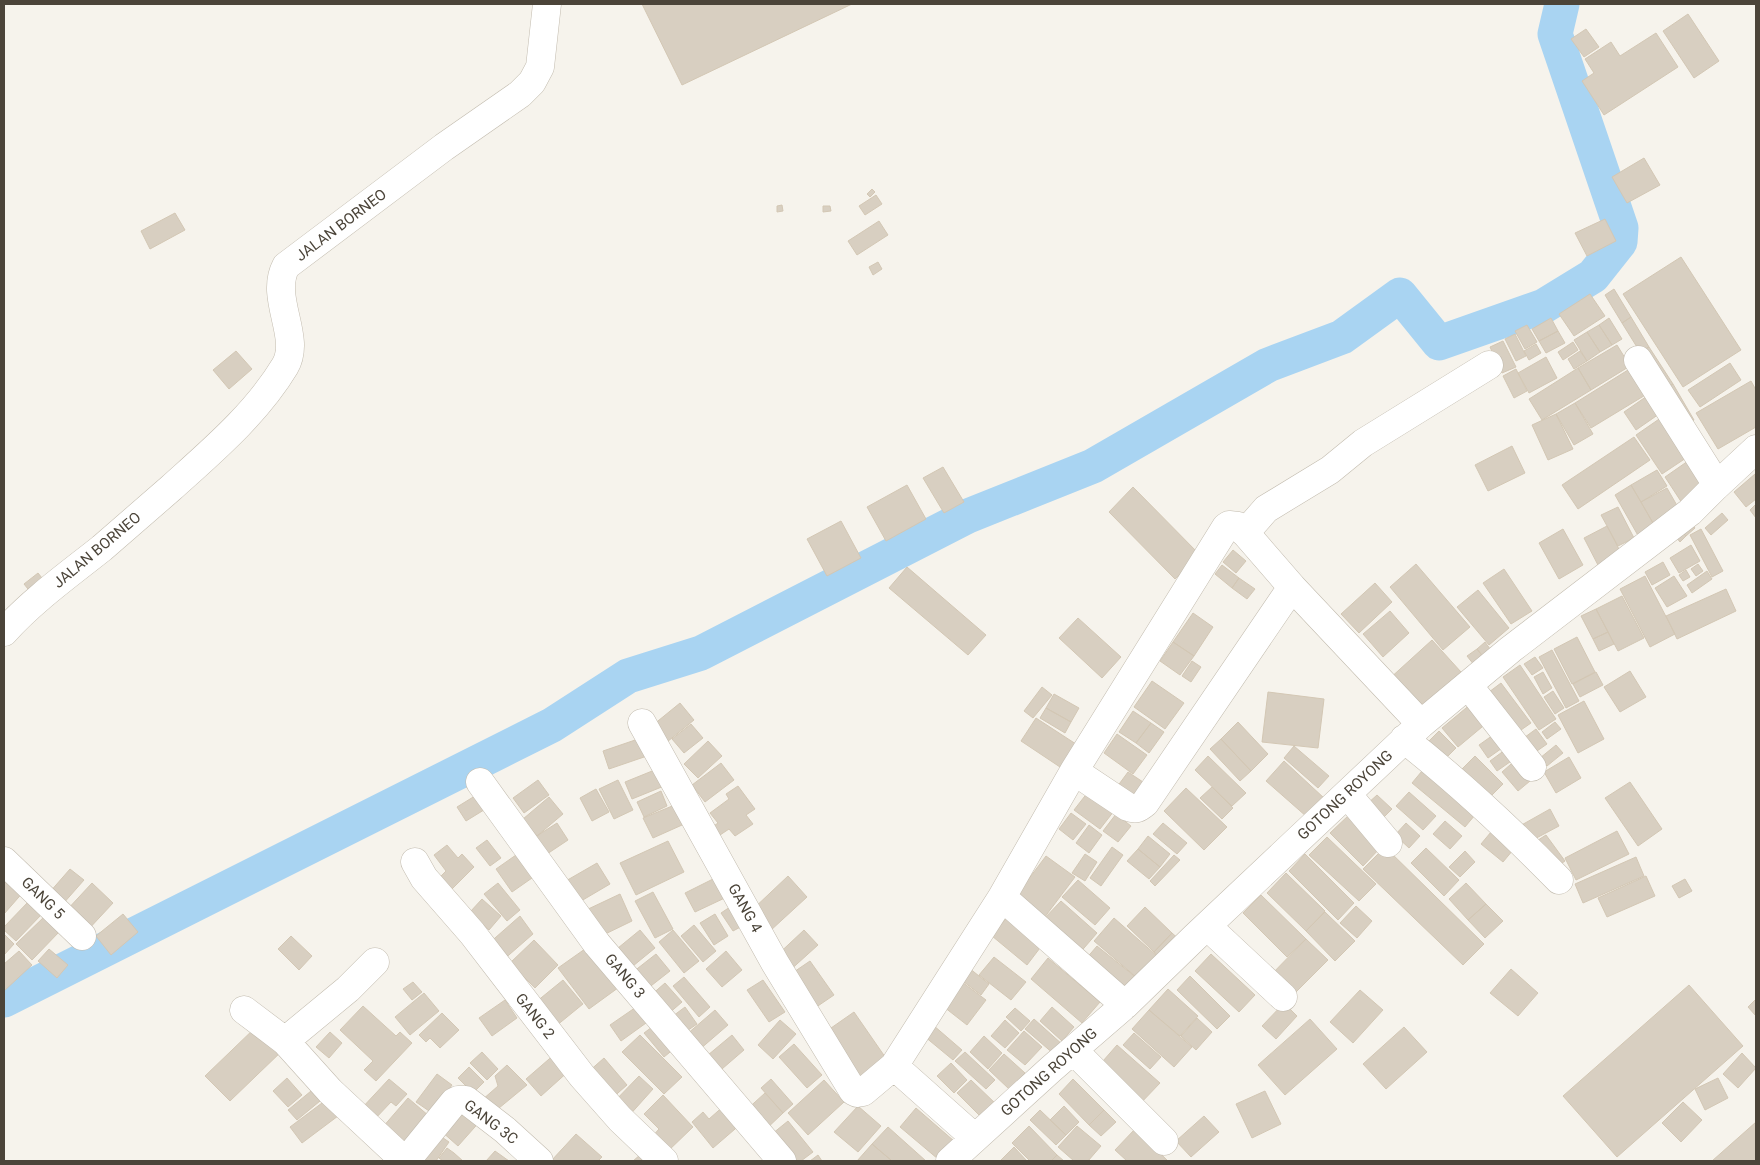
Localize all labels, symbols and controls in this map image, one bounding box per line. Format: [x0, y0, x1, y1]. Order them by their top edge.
street label: JALAN BORNEO [292, 185, 390, 265]
street label: JALAN BORNEO [50, 508, 144, 592]
street label: GOTONG ROYONG [1294, 746, 1396, 844]
street label: GANG 5 [18, 873, 68, 923]
street label: GANG 4 [724, 880, 766, 936]
street label: GANG 3 [601, 950, 649, 1002]
street label: GANG 2 [512, 990, 558, 1042]
street label: GOTONG ROYONG [997, 1024, 1101, 1120]
street label: GANG 3C [460, 1096, 522, 1148]

